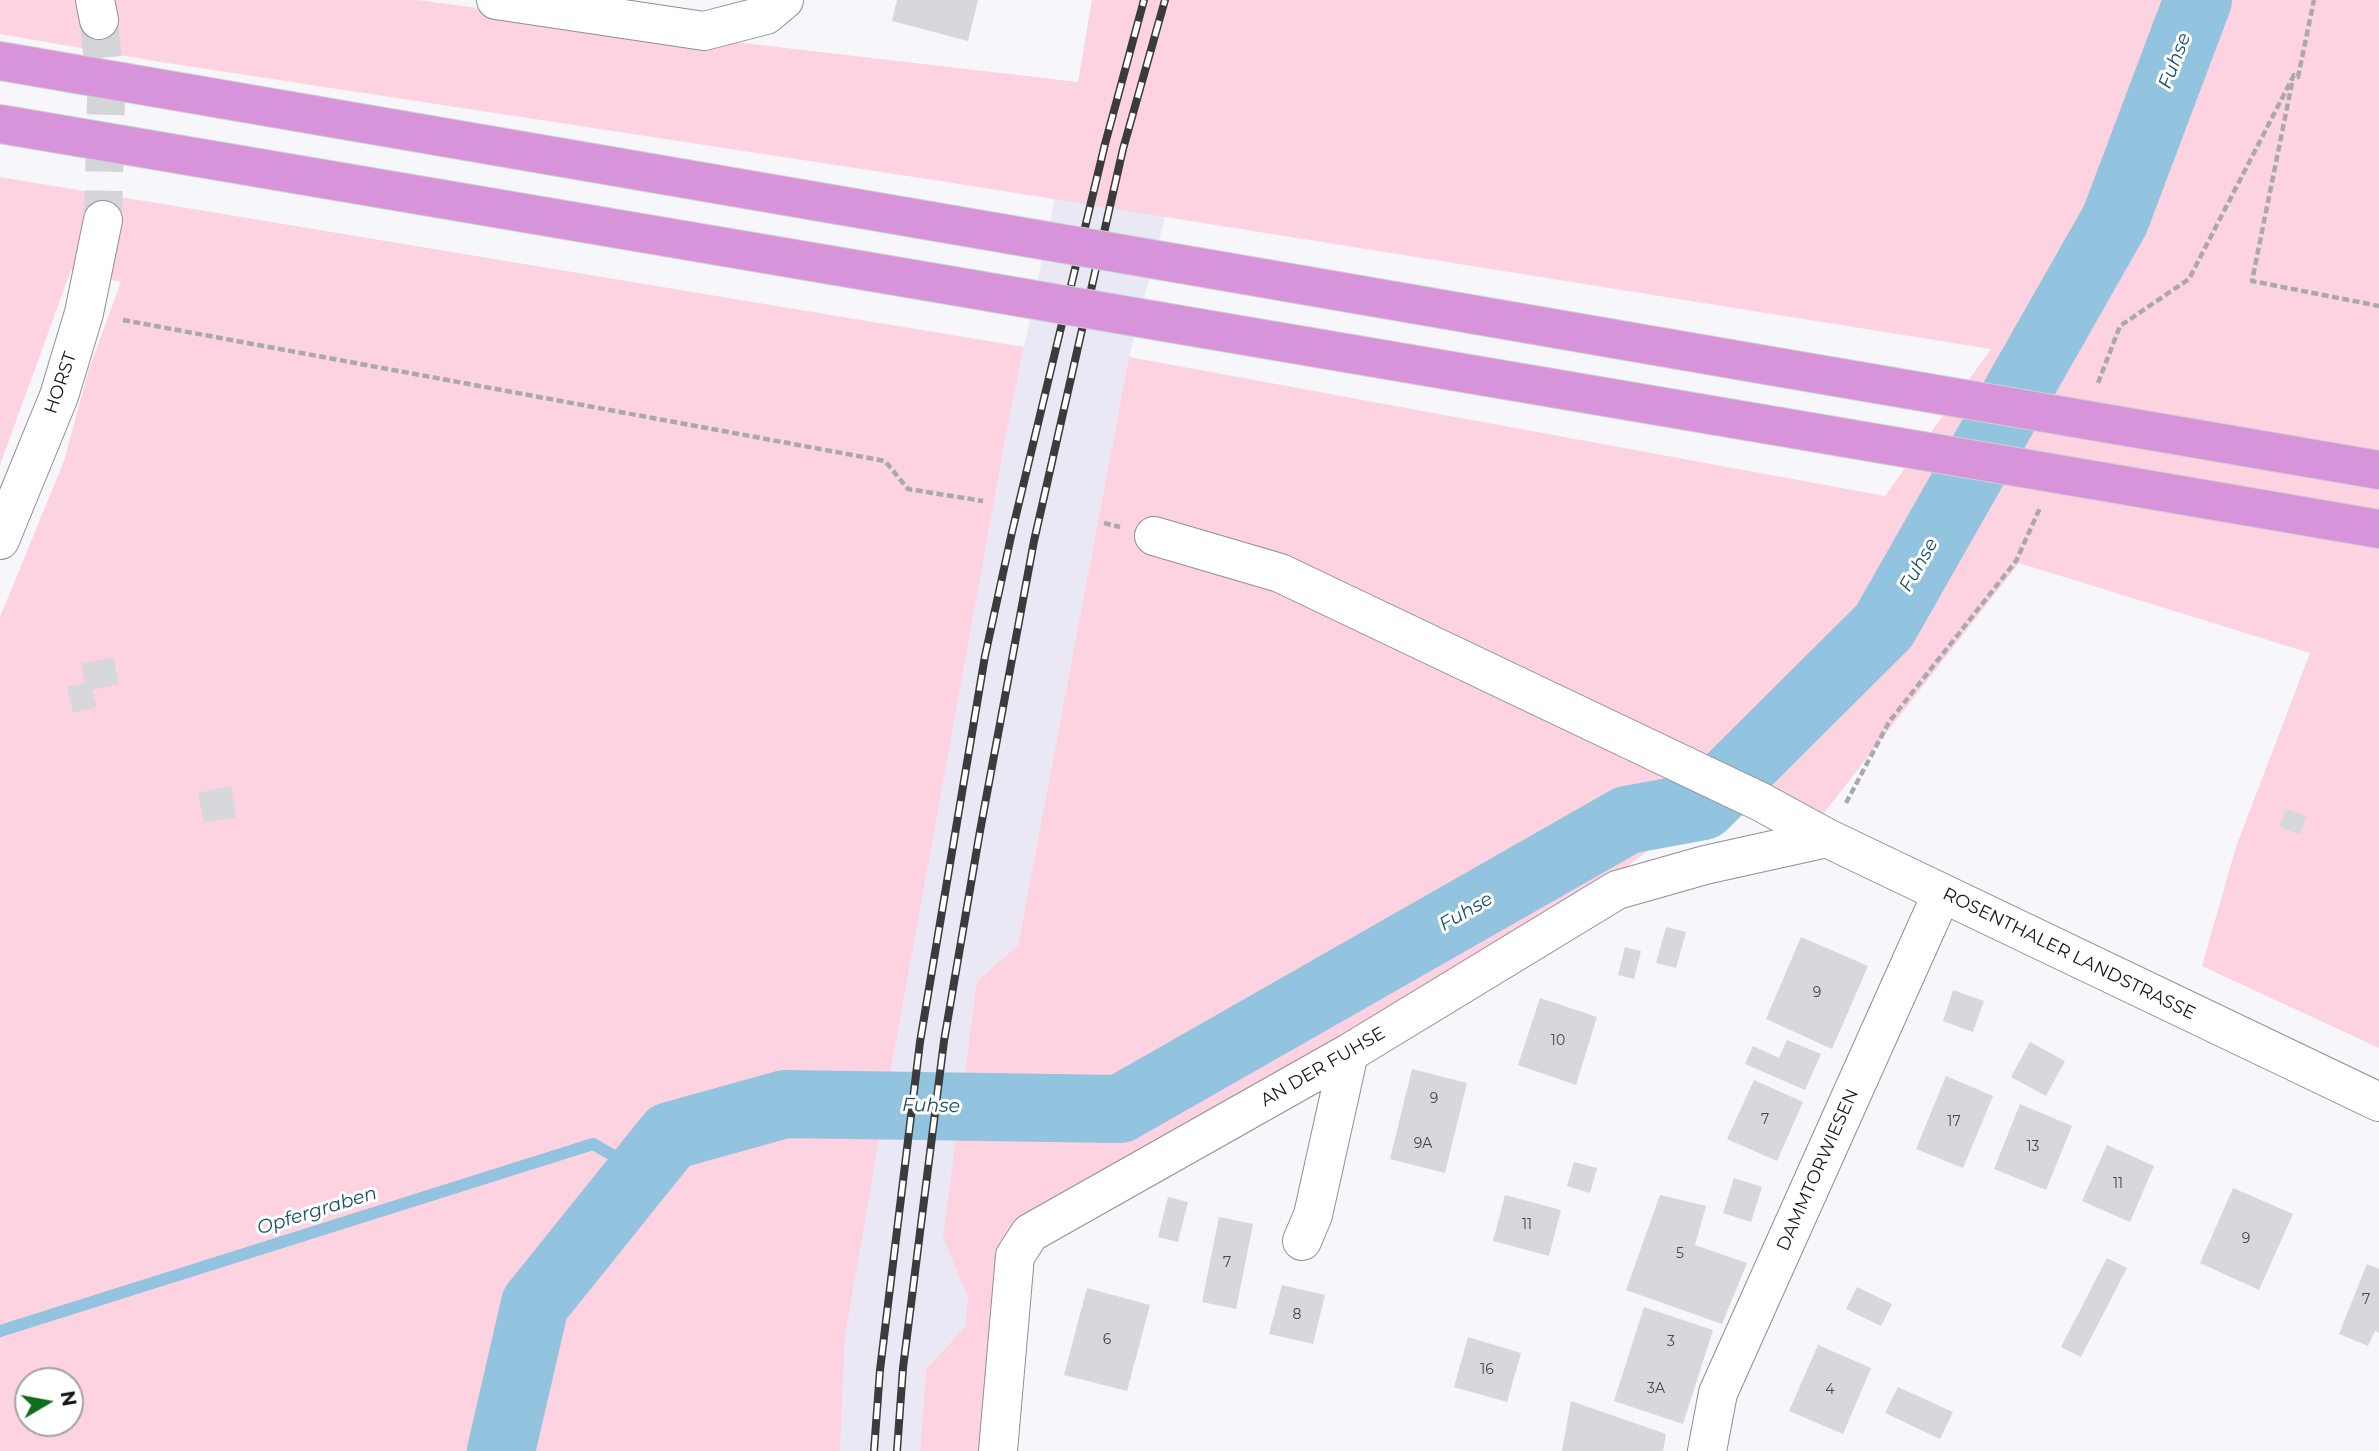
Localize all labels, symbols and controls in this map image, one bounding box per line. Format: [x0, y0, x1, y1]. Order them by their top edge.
water label: Fuhse [2154, 30, 2196, 92]
street label: HORST [40, 349, 82, 417]
water label: Fuhse [1895, 534, 1943, 596]
street label: ROSENTHALER LANDSTRASSE [1939, 883, 2199, 1025]
water label: Fuhse [1435, 888, 1497, 936]
house number: 9 [1813, 985, 1821, 1001]
street label: AN DER FUHSE [1257, 1023, 1389, 1111]
house number: 10 [1551, 1033, 1565, 1049]
street label: DAMMTORWIESEN [1773, 1086, 1863, 1254]
house number: 9 [1430, 1091, 1438, 1107]
water label: Fuhse [902, 1094, 960, 1118]
house number: 7 [1761, 1112, 1769, 1128]
house number: 17 [1947, 1114, 1961, 1130]
house number: 9A [1414, 1136, 1432, 1152]
house number: 13 [2027, 1139, 2039, 1155]
house number: 11 [2113, 1176, 2123, 1192]
water label: Opfergraben [254, 1182, 380, 1240]
house number: 11 [1522, 1217, 1532, 1233]
house number: 9 [2242, 1231, 2250, 1247]
house number: 5 [1676, 1246, 1684, 1262]
house number: 7 [1223, 1255, 1231, 1271]
house number: 7 [2362, 1292, 2370, 1308]
house number: 8 [1293, 1307, 1301, 1323]
house number: 6 [1103, 1332, 1111, 1348]
house number: 3 [1667, 1334, 1675, 1350]
house number: 16 [1480, 1362, 1494, 1378]
north arrow [14, 1367, 84, 1437]
house number: 3A [1647, 1381, 1665, 1397]
house number: 4 [1825, 1382, 1835, 1398]
text: N [56, 1389, 81, 1408]

